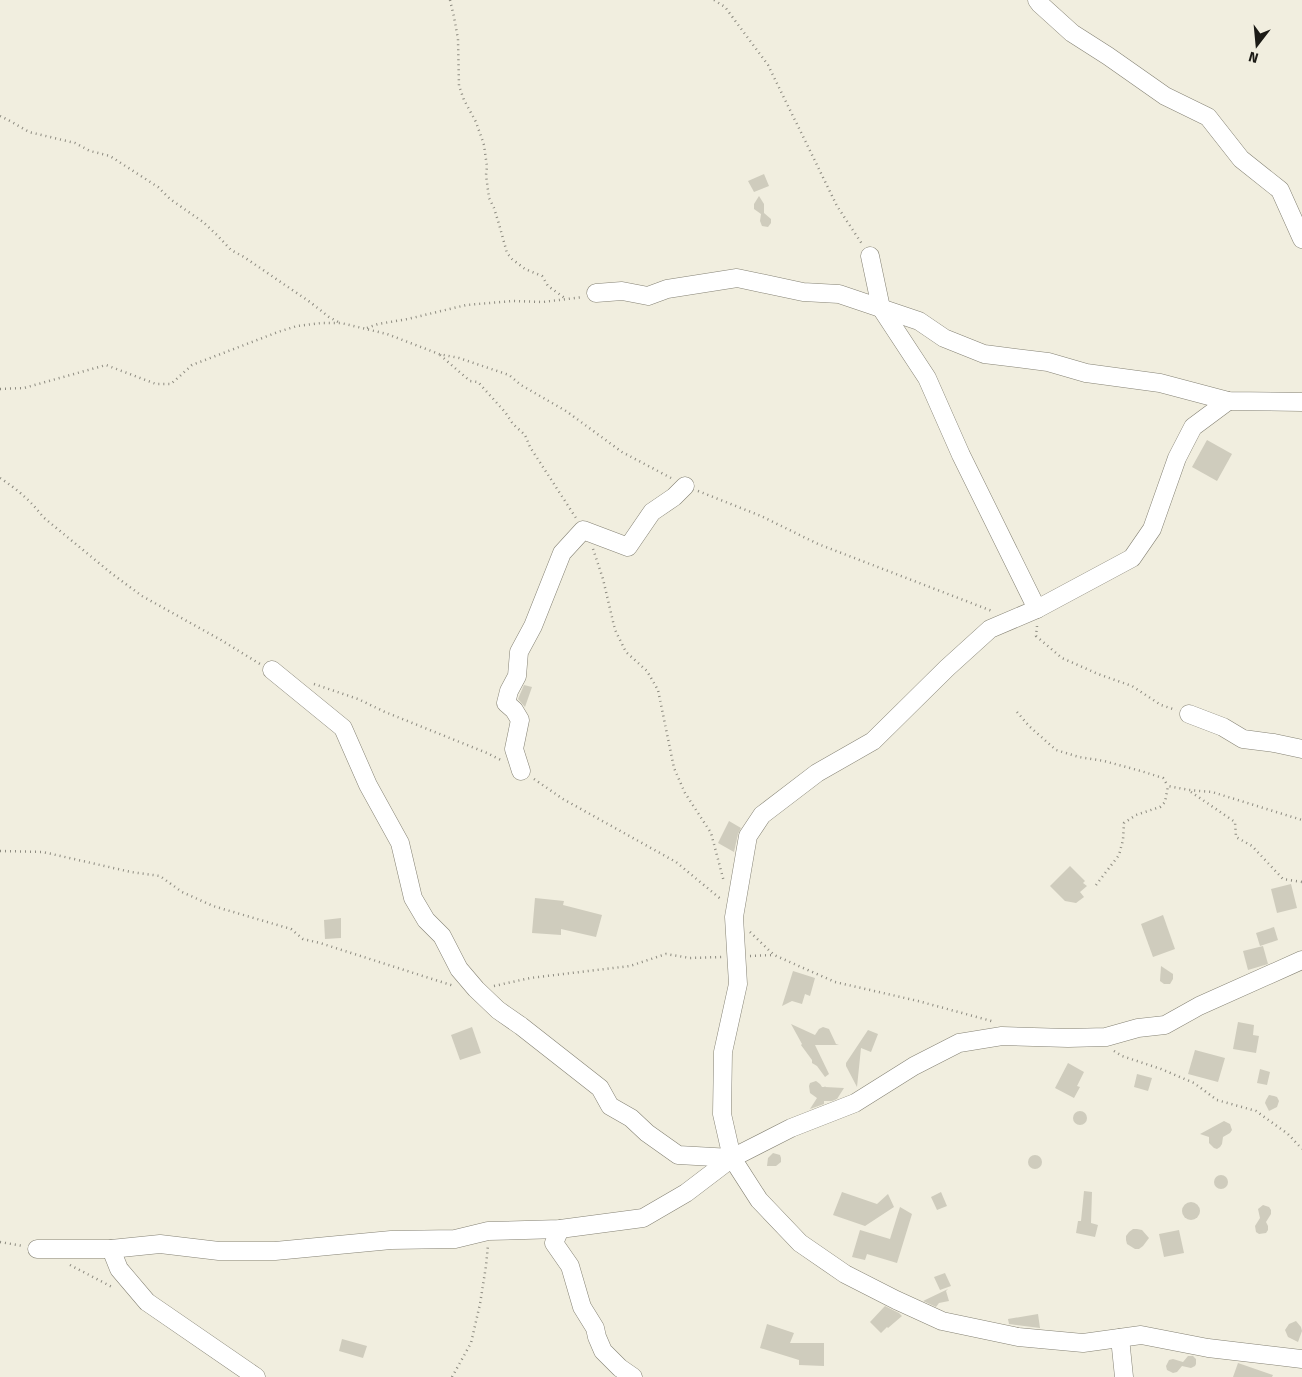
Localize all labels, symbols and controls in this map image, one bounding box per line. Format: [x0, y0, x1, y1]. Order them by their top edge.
north arrow [1232, 20, 1282, 70]
text: N [1247, 48, 1260, 66]

